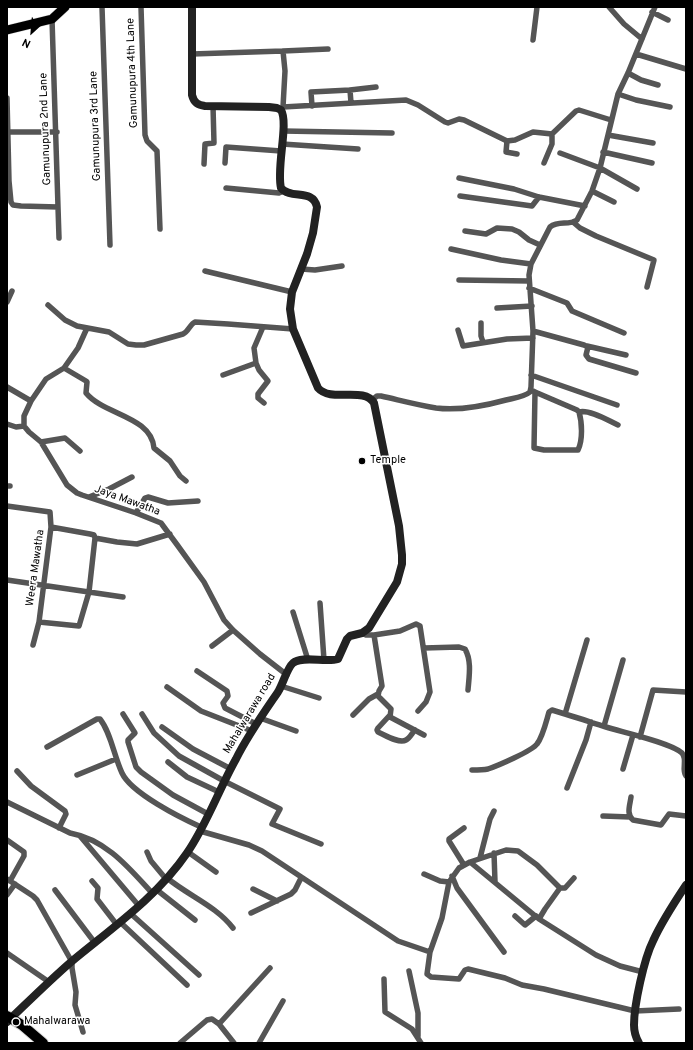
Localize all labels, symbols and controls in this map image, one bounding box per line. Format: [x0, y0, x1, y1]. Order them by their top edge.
north arrow [12, 12, 52, 52]
street label: Gamunupura 4th Lane [124, 18, 142, 128]
text: N [20, 35, 33, 51]
street label: Gamunupura 3rd Lane [87, 71, 105, 181]
street label: Gamunupura 2nd Lane [37, 72, 55, 186]
place label: Temple [370, 454, 406, 468]
marker: Temple [357, 456, 367, 466]
street label: Jaya Mawatha [92, 483, 162, 519]
street label: Weera Mawatha [24, 529, 48, 607]
street label: Mahalwarawa road [221, 672, 279, 756]
place label: Mahalwarawa [24, 1015, 90, 1029]
marker: Mahalwarawa [11, 1017, 21, 1027]

